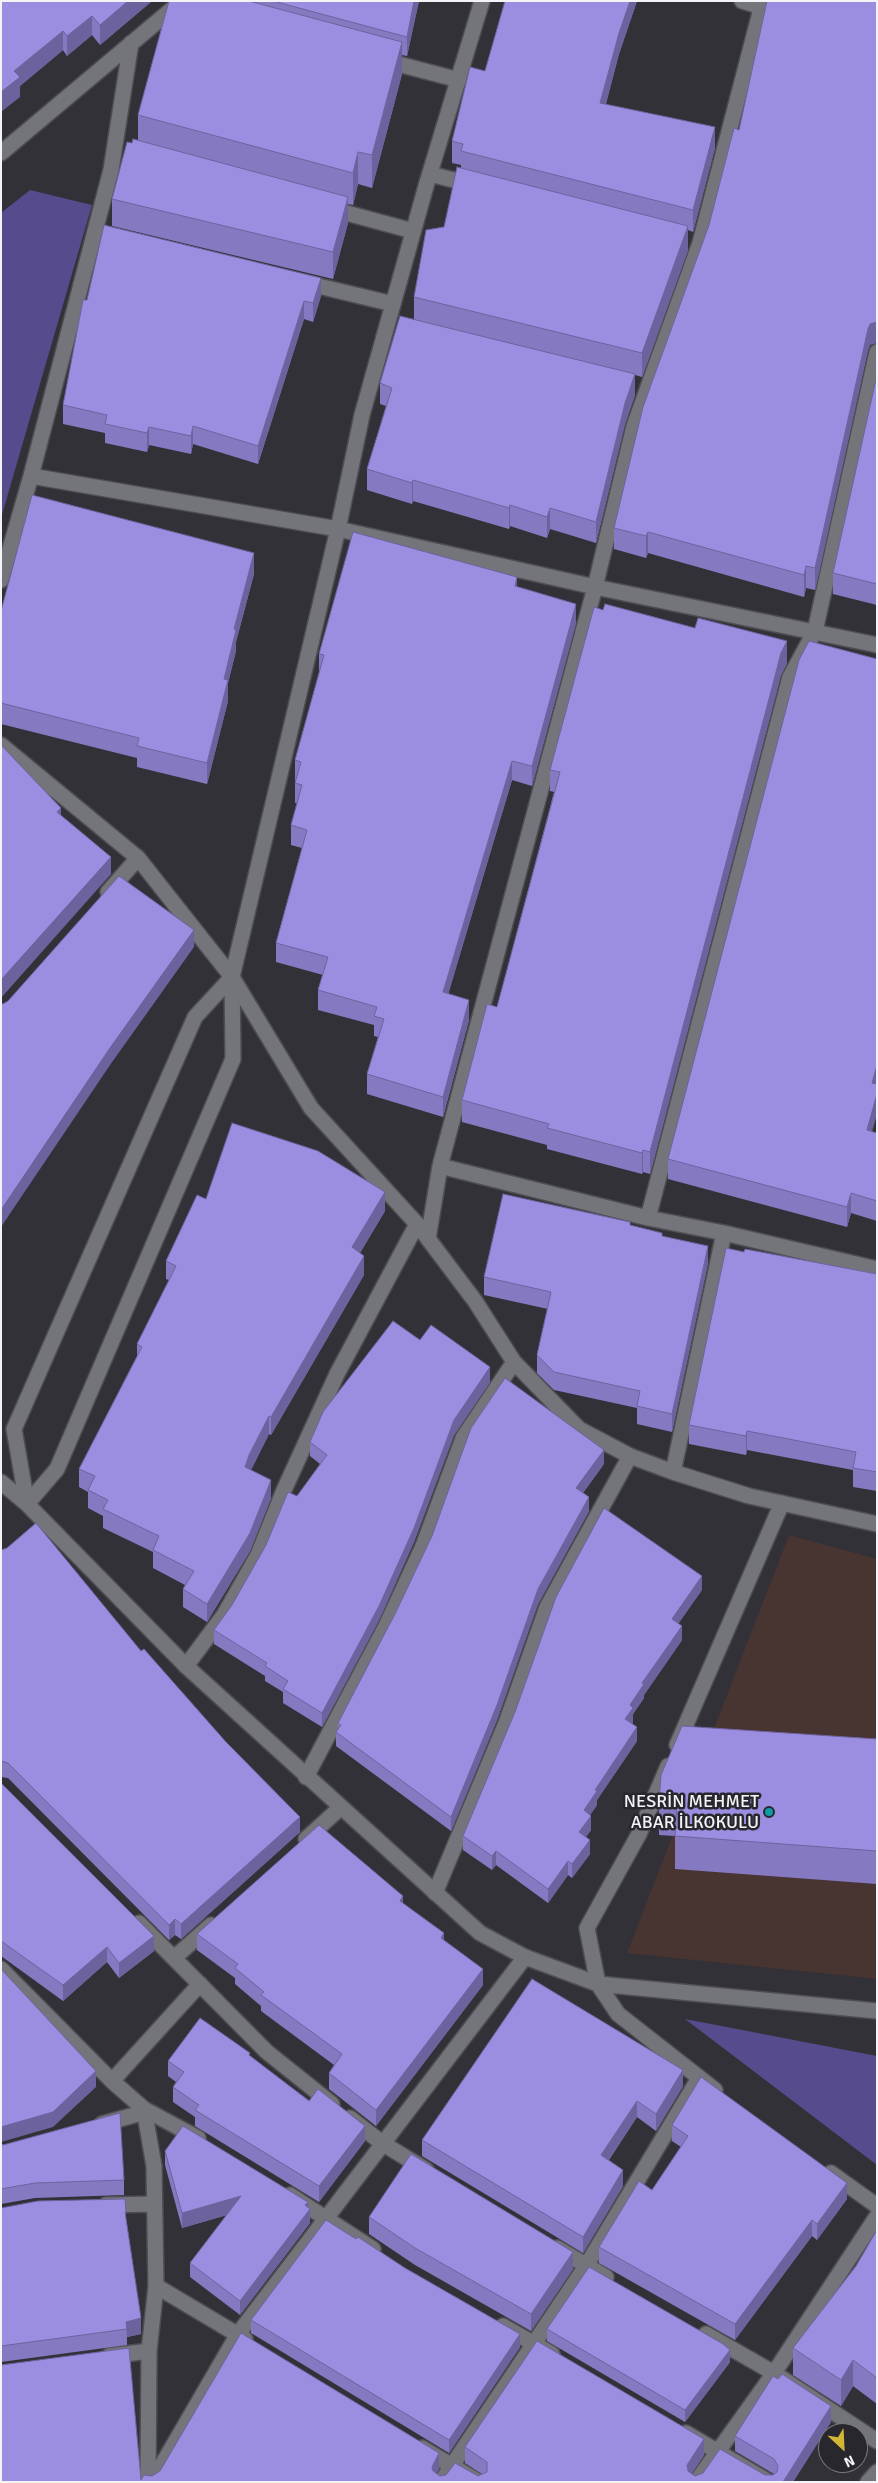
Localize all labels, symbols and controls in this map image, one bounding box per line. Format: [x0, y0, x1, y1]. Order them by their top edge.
place label: NESRİN MEHMET ABAR İLKOKULU [624, 1791, 759, 1834]
marker: NESRİN MEHMET ABAR İLKOKULU [763, 1806, 775, 1818]
north arrow [818, 2423, 868, 2473]
text: N [841, 2451, 857, 2471]

